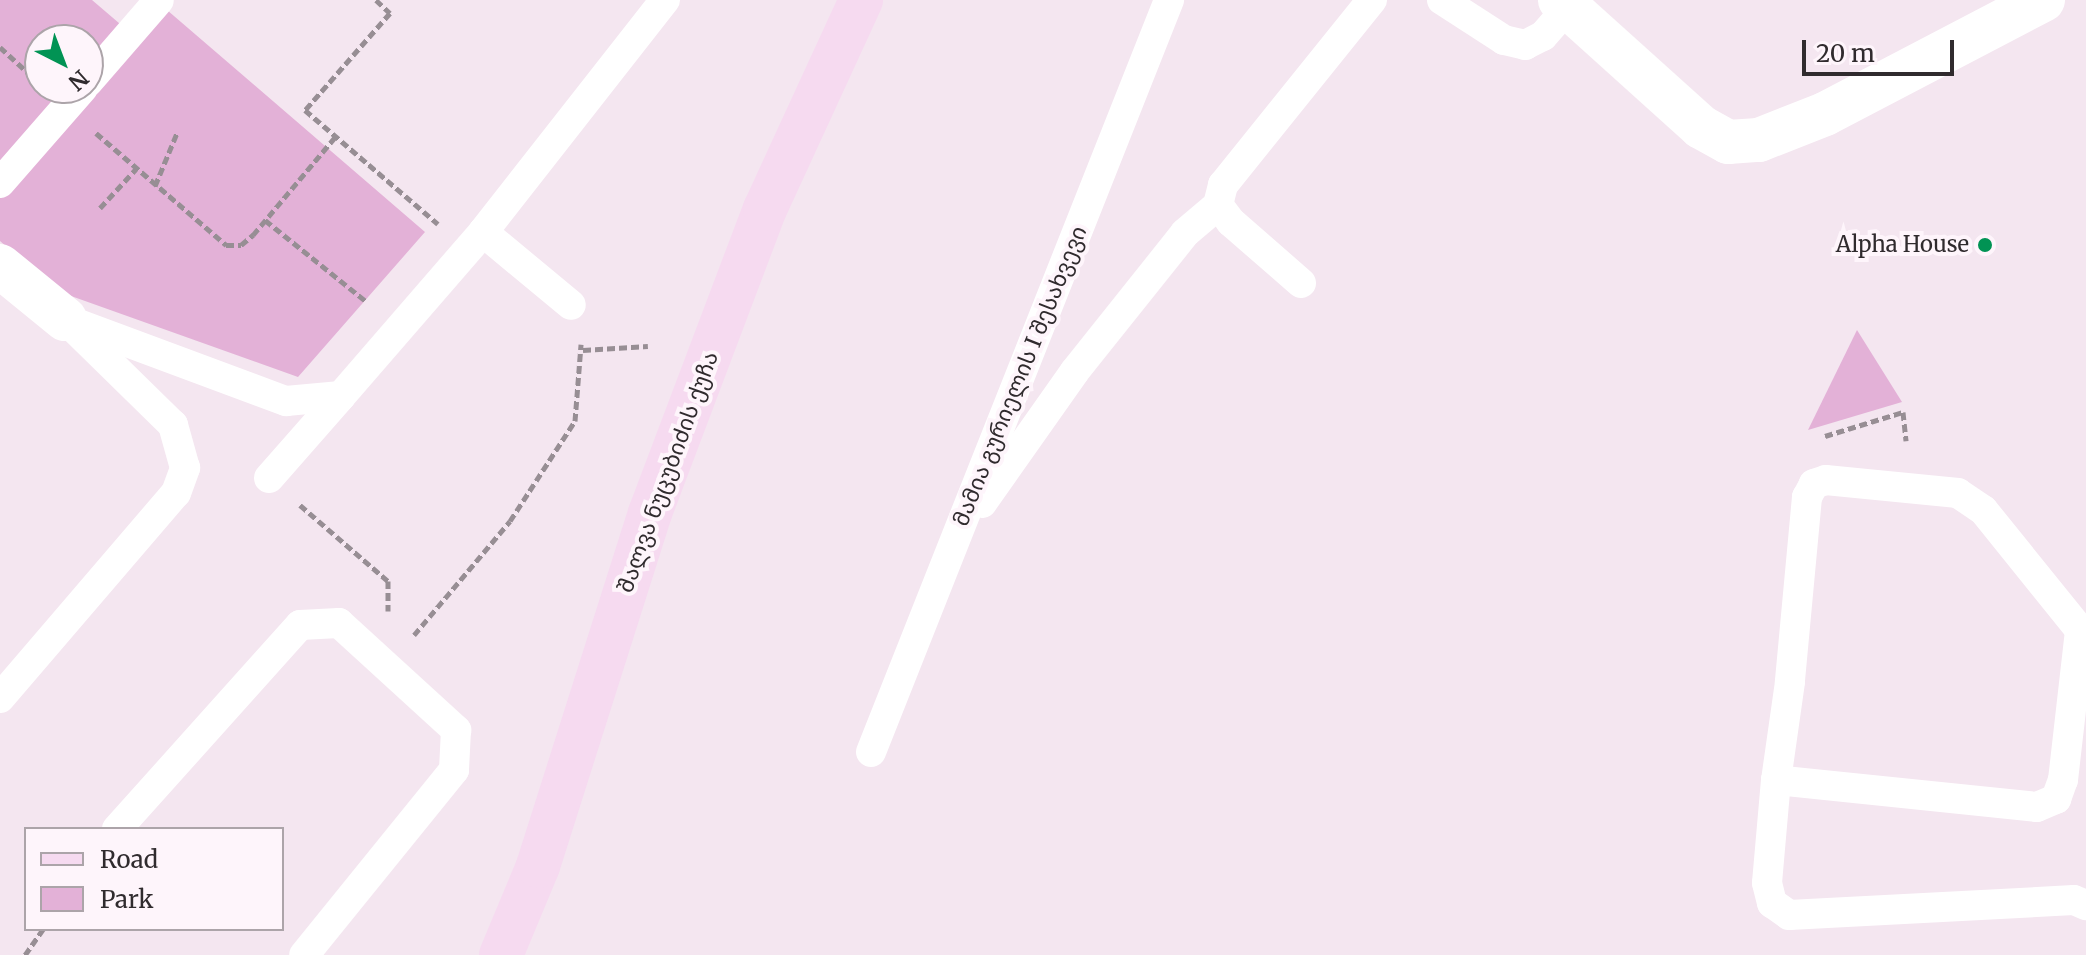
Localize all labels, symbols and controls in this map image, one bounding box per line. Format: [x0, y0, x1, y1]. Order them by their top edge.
north arrow [24, 24, 104, 104]
scale bar [1806, 24, 1958, 74]
text: 20 m [1816, 38, 1875, 69]
text: N [63, 64, 95, 97]
street label: მამია გურიელის I შესახვევი [948, 222, 1092, 530]
place label: Alpha House [1836, 232, 1969, 258]
marker: Alpha House [1976, 236, 1994, 254]
street label: შალვა ნუცუბიძის ქუჩა [612, 348, 724, 596]
legend [24, 827, 284, 931]
text: Road [100, 844, 158, 875]
text: Park [100, 884, 153, 915]

